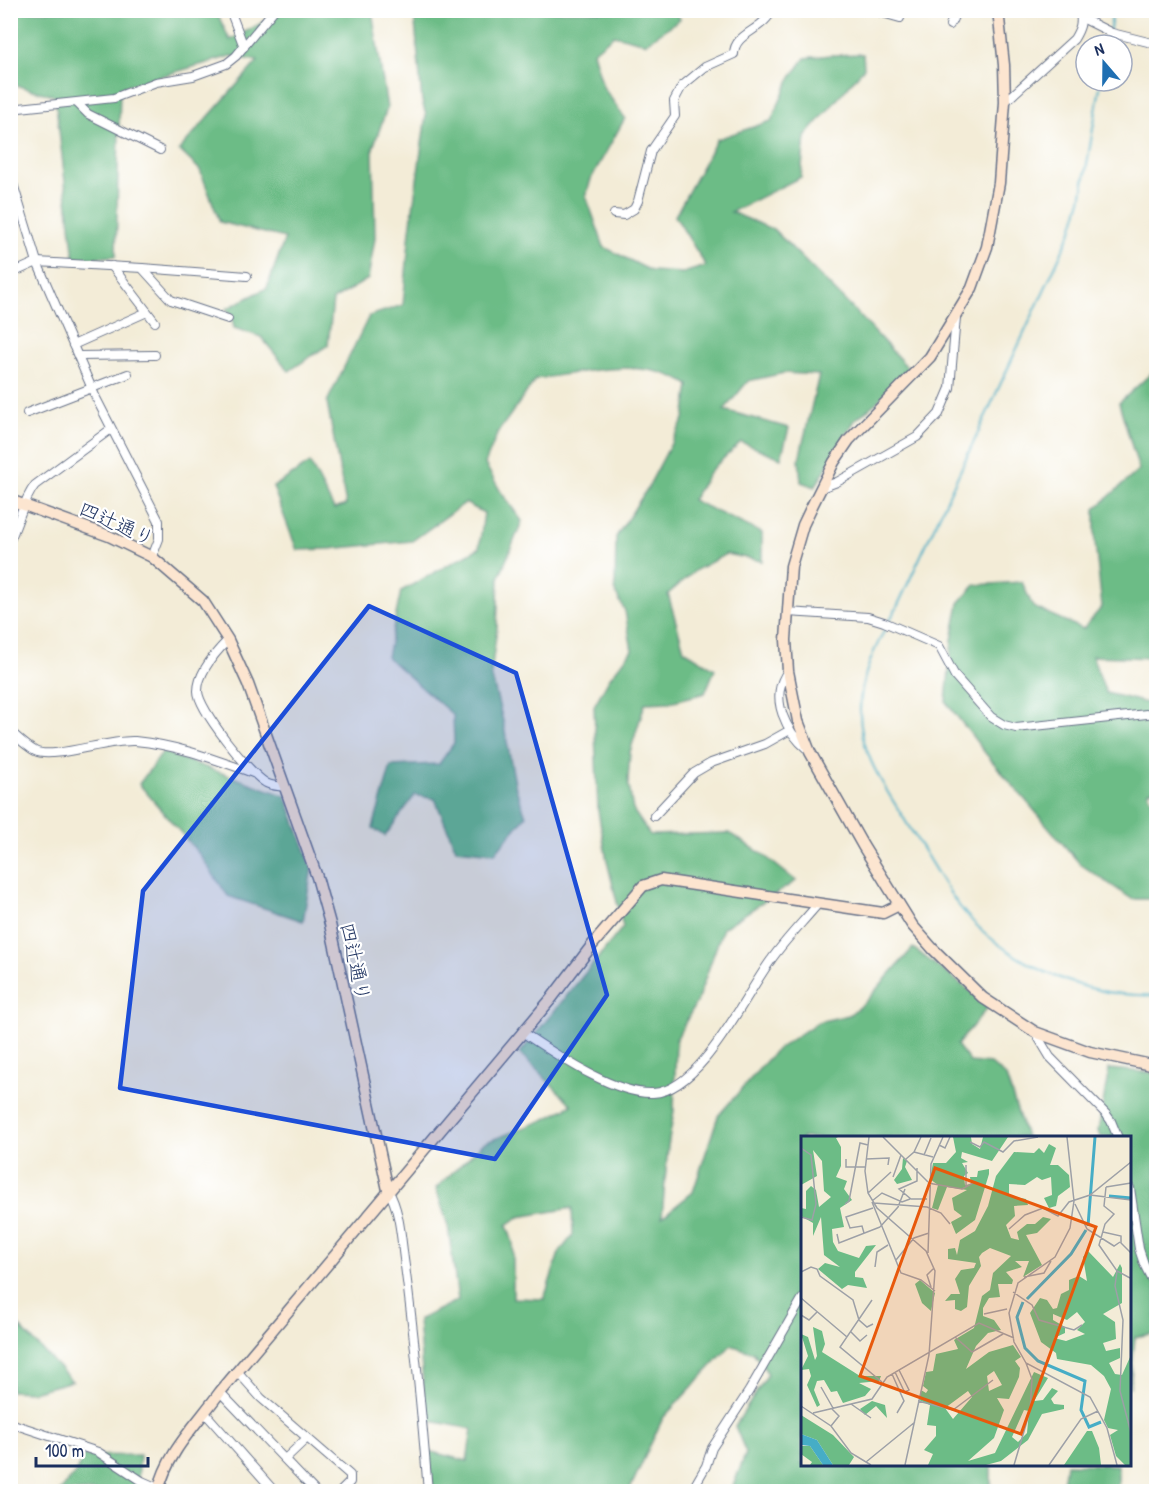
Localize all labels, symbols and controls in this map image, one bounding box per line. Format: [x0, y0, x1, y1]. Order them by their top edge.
north arrow [1074, 33, 1134, 93]
text: N [1091, 37, 1107, 61]
street label: 四辻通り [75, 494, 159, 552]
street label: 四辻通り [334, 920, 378, 1004]
inset map [801, 1136, 1131, 1466]
scale bar [36, 1430, 148, 1468]
text: 100 m [45, 1438, 84, 1463]

